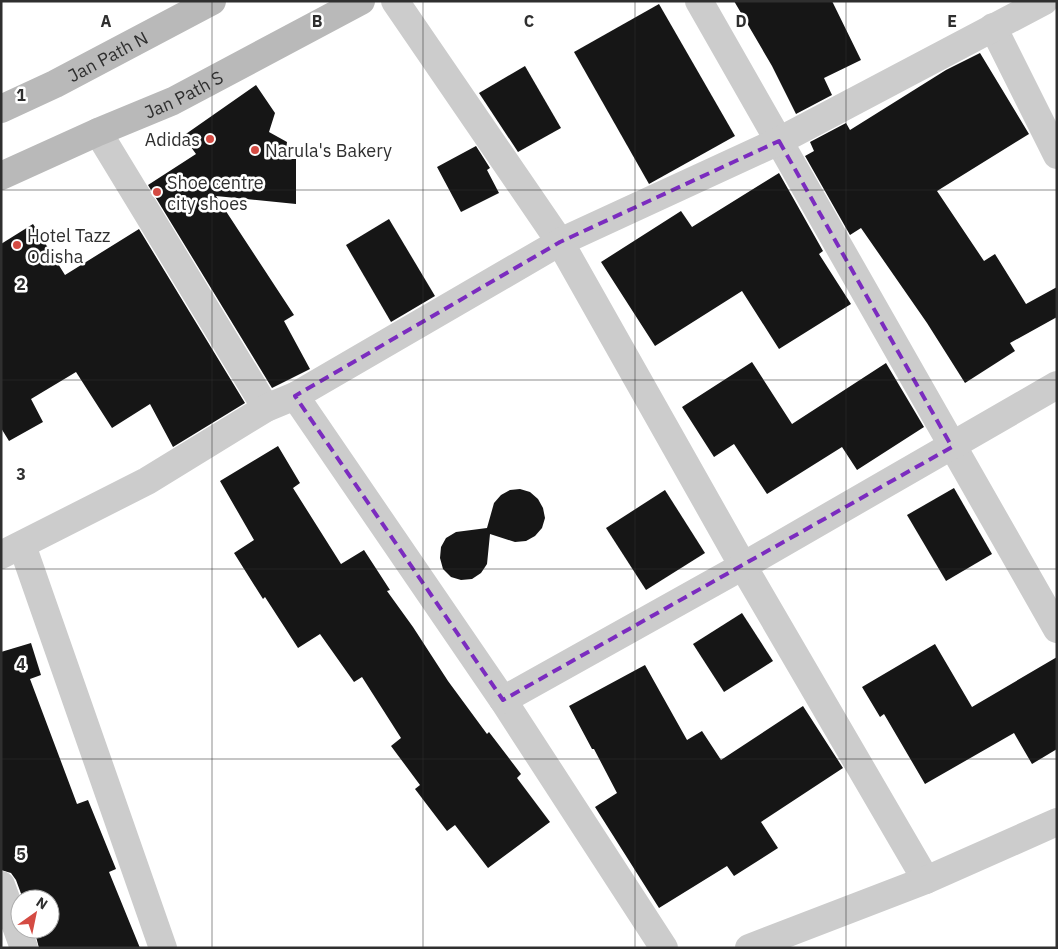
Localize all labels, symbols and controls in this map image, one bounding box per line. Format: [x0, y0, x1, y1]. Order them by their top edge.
text: A [101, 11, 112, 31]
text: B [312, 11, 323, 31]
text: C [524, 11, 534, 31]
text: D [735, 11, 747, 31]
text: E [947, 11, 957, 31]
street label: Jan Path N [64, 26, 152, 87]
street label: Jan Path S [141, 65, 227, 123]
text: 1 [16, 85, 26, 105]
place label: Adidas [145, 128, 200, 151]
marker: Adidas [204, 133, 216, 145]
place label: Narula's Bakery [265, 139, 392, 162]
marker: Narula's Bakery [249, 144, 261, 156]
place label: Shoe centre city shoes [167, 171, 264, 215]
marker: Shoe centre city shoes [151, 186, 163, 198]
place label: Hotel Tazz Odisha [27, 224, 110, 268]
marker: Hotel Tazz Odisha [11, 239, 23, 251]
text: 2 [16, 274, 26, 294]
text: 3 [16, 464, 26, 484]
text: 4 [16, 654, 26, 674]
text: 5 [16, 844, 26, 864]
north arrow [10, 889, 60, 939]
text: N [33, 893, 51, 913]

